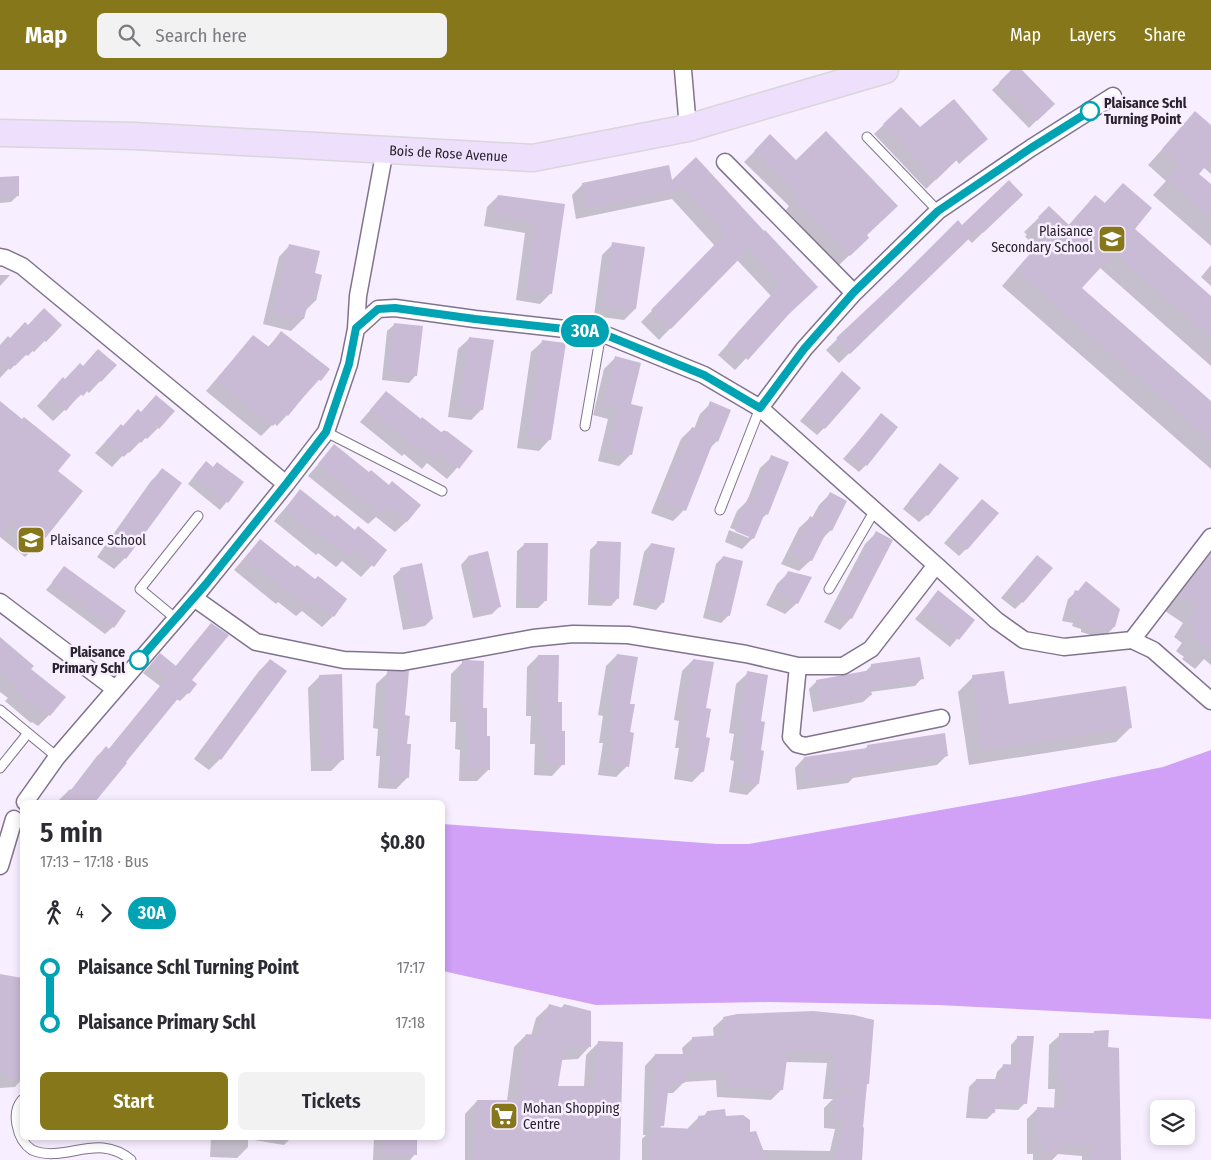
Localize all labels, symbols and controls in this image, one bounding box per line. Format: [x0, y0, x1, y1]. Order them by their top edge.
search box [97, 13, 447, 58]
text: Map [25, 21, 67, 49]
icon: search [115, 21, 143, 49]
text: Search here [155, 24, 247, 47]
text: Map [1010, 24, 1041, 46]
text: Layers [1069, 24, 1116, 46]
text: Share [1144, 24, 1186, 46]
place label: Plaisance Schl Turning Point [1104, 95, 1187, 128]
marker: Plaisance Schl Turning Point [1080, 101, 1100, 121]
street label: Bois de Rose Avenue [389, 142, 508, 166]
place label: Plaisance Secondary School [991, 223, 1093, 256]
school or university icon: Plaisance Secondary School [1097, 224, 1127, 254]
line badge: 30A [556, 315, 614, 347]
text: 30A [571, 320, 599, 342]
school or university icon: Plaisance School [16, 525, 46, 555]
place label: Plaisance School [50, 532, 146, 549]
place label: Plaisance Primary Schl [52, 644, 125, 677]
marker: Plaisance Primary Schl [129, 650, 149, 670]
text: 5 min [40, 816, 103, 849]
text: $0.80 [380, 831, 425, 854]
text: 17:13 – 17:18 · Bus [40, 852, 149, 871]
icon: walk [40, 899, 68, 927]
icon: forward [92, 899, 120, 927]
text: 30A [138, 902, 166, 924]
text: 4 [76, 903, 84, 922]
text: Plaisance Schl Turning Point [78, 956, 299, 979]
text: 17:17 [397, 958, 425, 977]
text: Plaisance Primary Schl [78, 1011, 256, 1034]
text: 17:18 [395, 1013, 425, 1032]
button: Start [40, 1072, 228, 1130]
button: Tickets [238, 1072, 425, 1130]
place label: Mohan Shopping Centre [523, 1100, 620, 1133]
map controls [1150, 1100, 1195, 1145]
button: layers [1150, 1100, 1195, 1145]
supermarket icon: Mohan Shopping Centre [489, 1101, 519, 1131]

